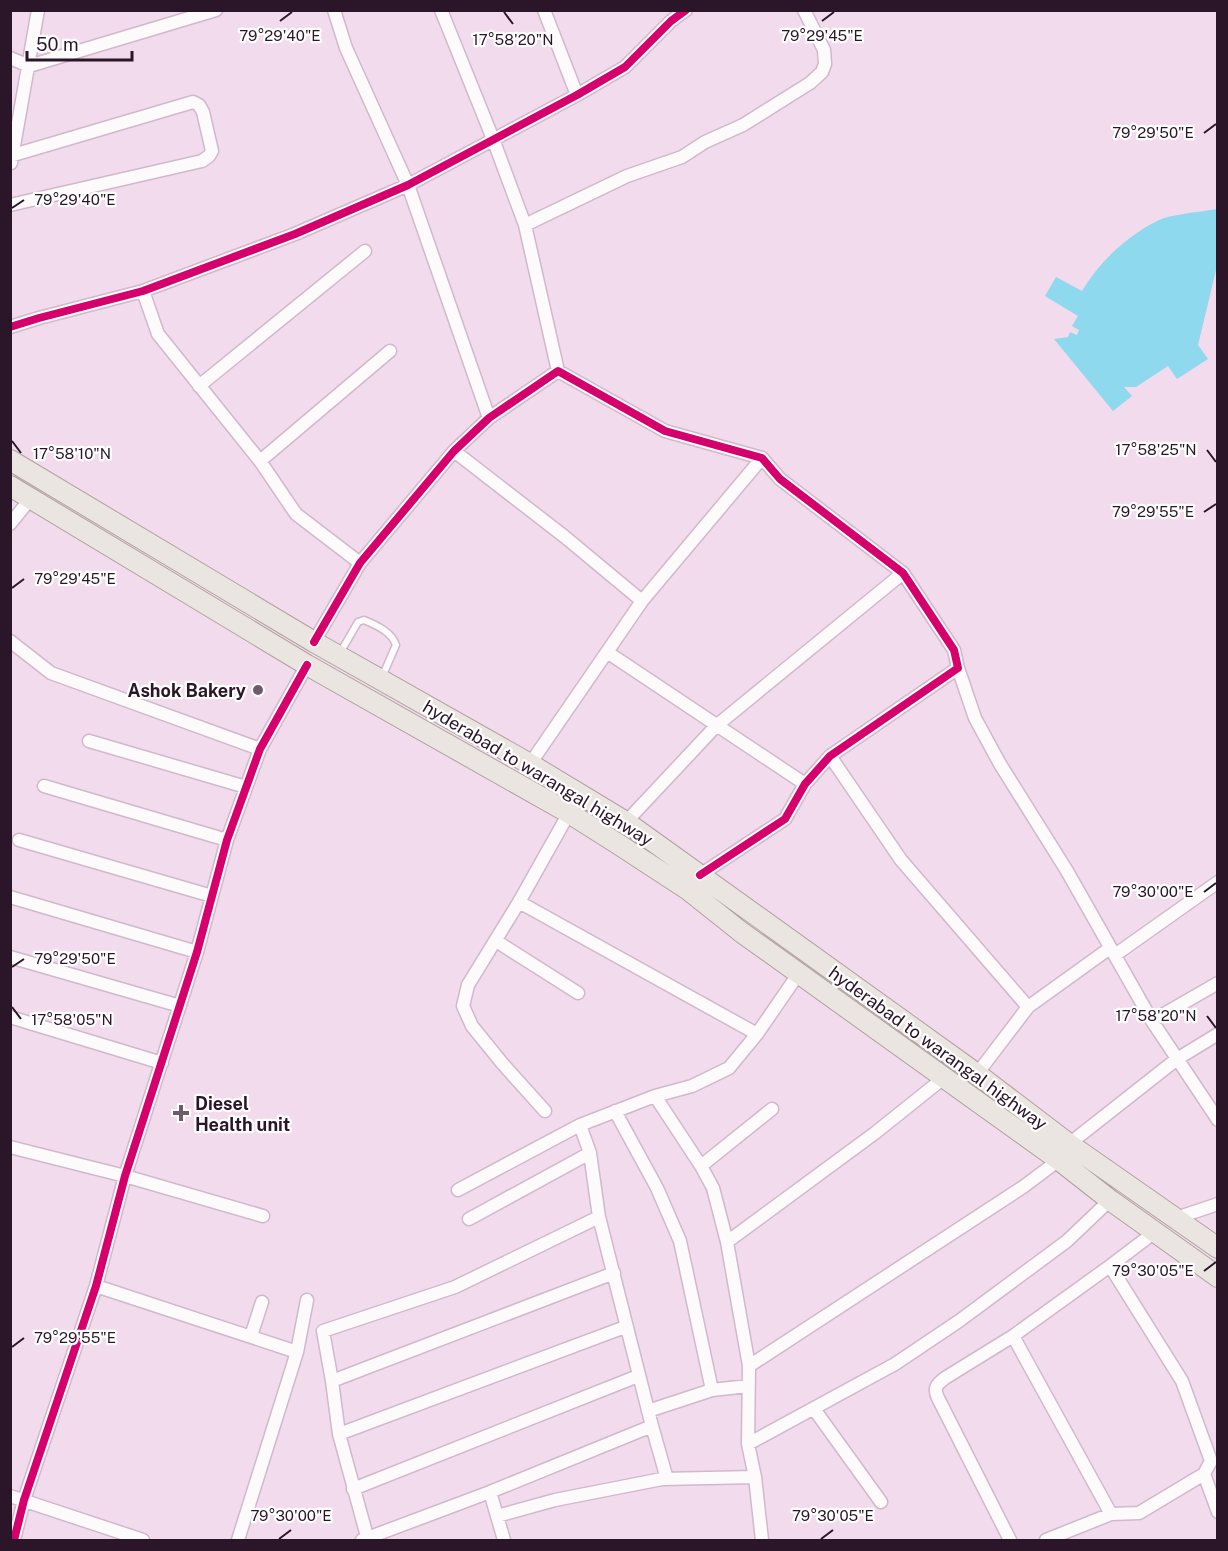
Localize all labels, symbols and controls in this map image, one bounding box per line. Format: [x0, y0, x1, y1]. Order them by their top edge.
scale bar [27, 24, 132, 62]
text: 79°29'40"E [239, 27, 321, 44]
text: 79°29'45"E [781, 27, 863, 44]
text: 17°58'20"N [473, 31, 553, 48]
text: 50 m [36, 34, 79, 55]
text: 79°29'50"E [1112, 124, 1194, 141]
text: 79°29'40"E [34, 191, 116, 208]
text: 17°58'25"N [1115, 441, 1197, 458]
text: 17°58'10"N [33, 445, 111, 462]
text: 79°29'55"E [1112, 503, 1194, 520]
text: 79°29'45"E [34, 570, 116, 587]
place label: Ashok Bakery [128, 680, 246, 701]
marker: Ashok Bakery [251, 683, 265, 697]
street label: hyderabad to warangal highway [419, 696, 657, 850]
text: 79°30'00"E [1112, 883, 1194, 900]
text: 79°29'50"E [34, 950, 116, 967]
street label: hyderabad to warangal highway [825, 962, 1052, 1134]
text: 17°58'20"N [1116, 1007, 1196, 1024]
text: 17°58'05"N [31, 1011, 113, 1028]
place label: Diesel Health unit [195, 1093, 290, 1135]
marker: Diesel Health unit [172, 1104, 190, 1122]
text: 79°30'05"E [1112, 1262, 1194, 1279]
text: 79°29'55"E [34, 1329, 116, 1346]
text: 79°30'00"E [250, 1507, 332, 1524]
text: 79°30'05"E [792, 1507, 874, 1524]

